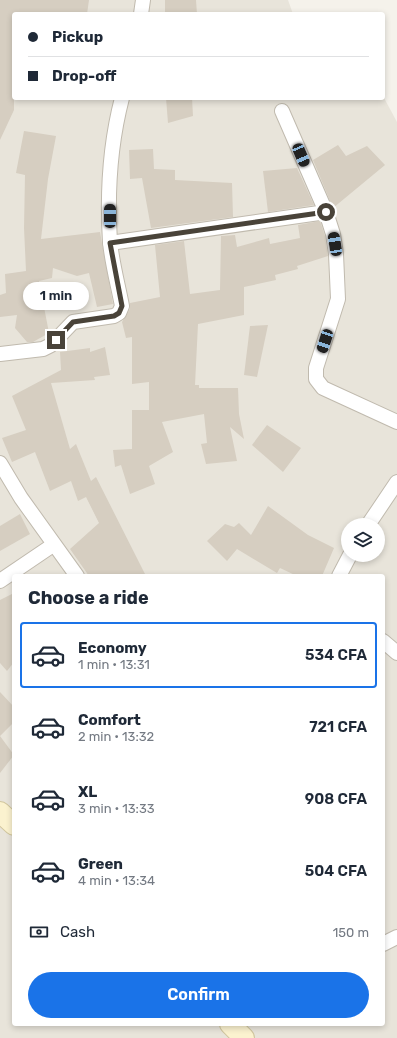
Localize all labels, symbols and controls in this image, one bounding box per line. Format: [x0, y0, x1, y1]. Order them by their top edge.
text: Pickup [52, 28, 103, 46]
text: Drop-off [52, 67, 116, 85]
car [291, 142, 311, 168]
route start [317, 203, 335, 221]
car [104, 204, 116, 228]
car [327, 231, 343, 257]
callout: 1 min [23, 282, 89, 310]
text: 1 min [40, 288, 72, 303]
car [316, 328, 334, 354]
route end [47, 331, 65, 349]
map controls [341, 518, 385, 562]
button: layers [341, 518, 385, 562]
text: Choose a ride [28, 587, 149, 609]
icon: car [30, 637, 66, 673]
text: Economy [78, 639, 147, 657]
text: 534 CFA [305, 646, 367, 664]
text: 1 min · 13:31 [78, 657, 150, 672]
icon: car [30, 709, 66, 745]
text: Comfort [78, 711, 141, 729]
text: 721 CFA [309, 718, 367, 736]
text: 2 min · 13:32 [78, 729, 154, 744]
icon: car [30, 781, 66, 817]
text: XL [78, 783, 97, 801]
text: 908 CFA [305, 790, 367, 808]
text: 3 min · 13:33 [78, 801, 155, 816]
icon: car [30, 853, 66, 889]
text: Green [78, 855, 123, 873]
text: 504 CFA [305, 862, 367, 880]
text: 4 min · 13:34 [78, 873, 155, 888]
icon: cash [28, 921, 50, 943]
text: Cash [60, 923, 95, 941]
text: 150 m [333, 925, 369, 940]
button: Confirm [28, 972, 369, 1018]

